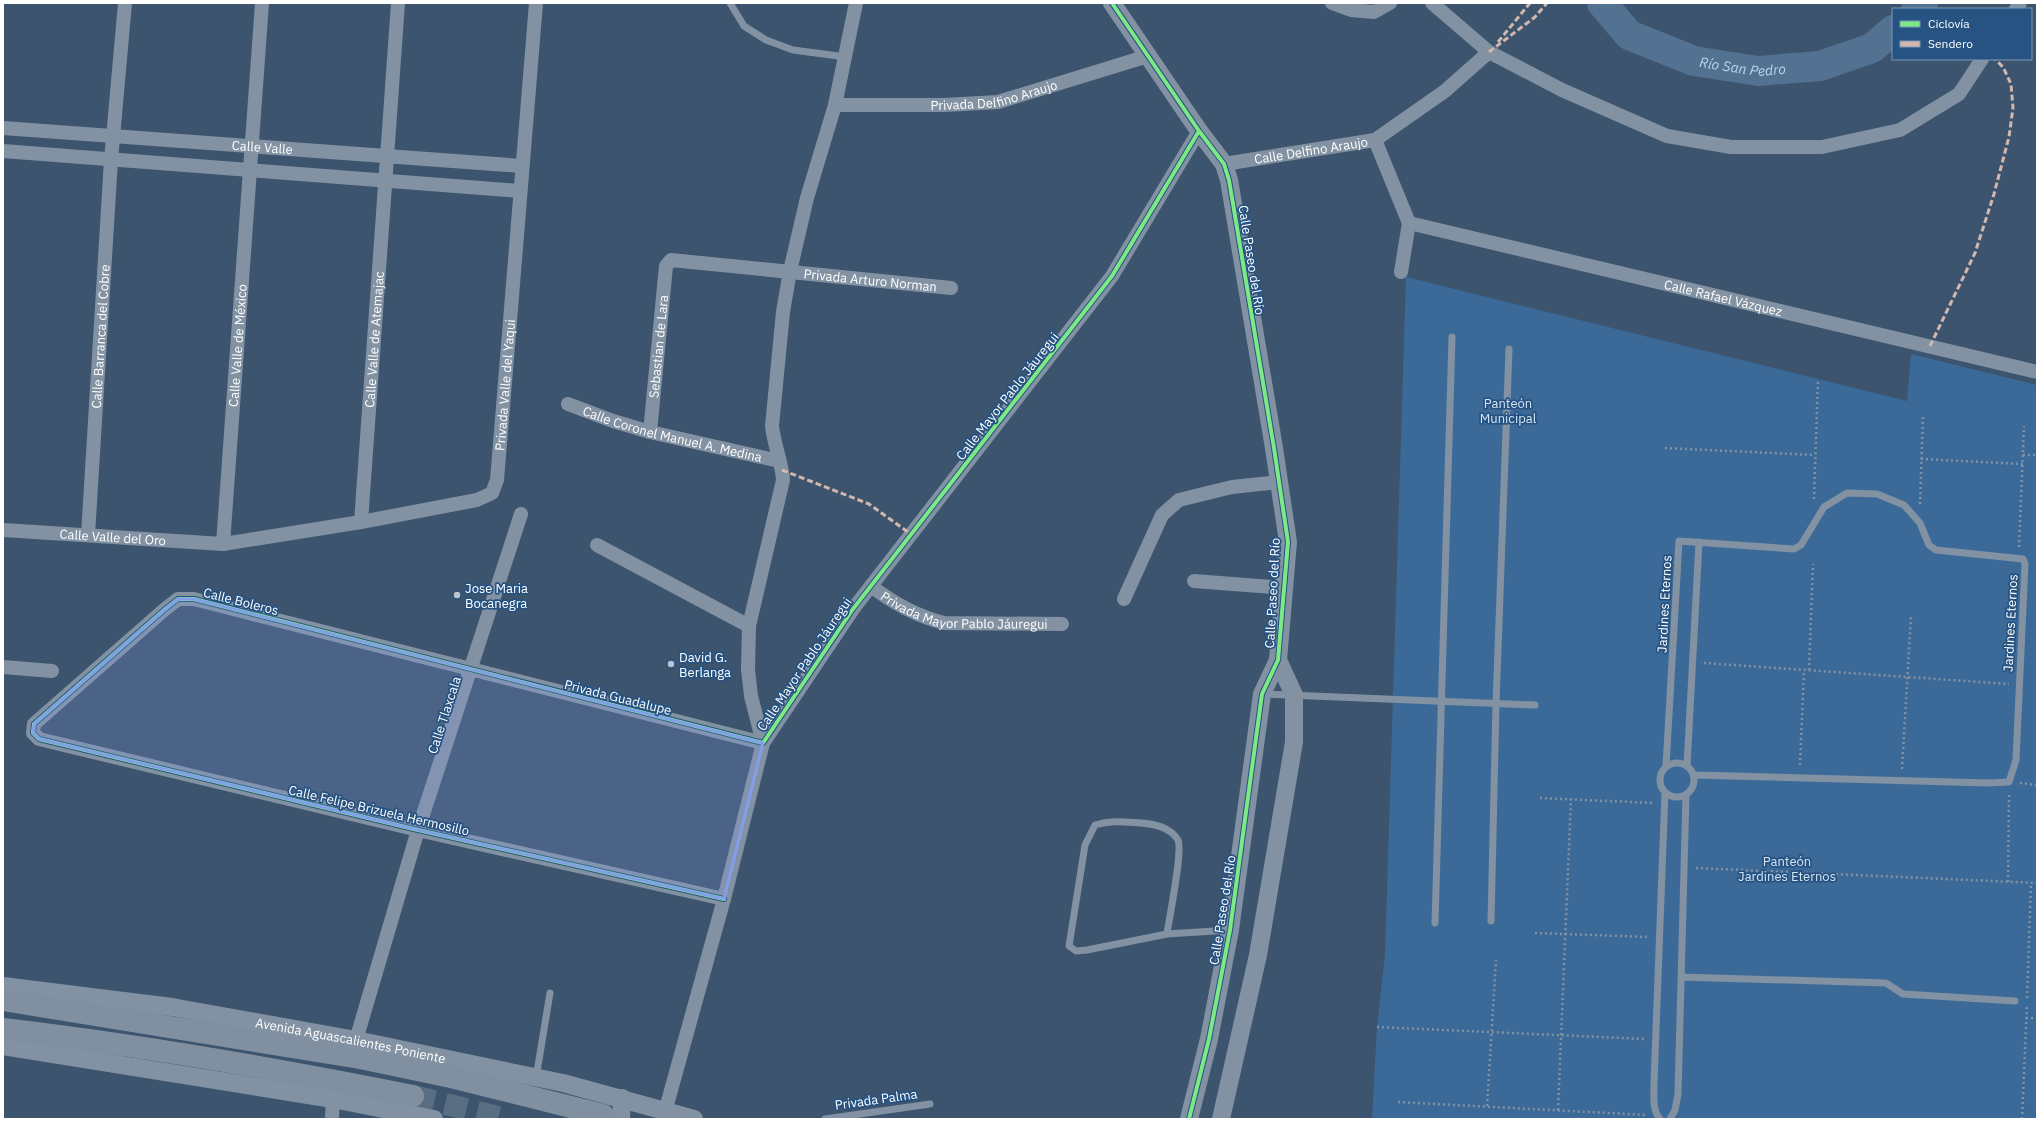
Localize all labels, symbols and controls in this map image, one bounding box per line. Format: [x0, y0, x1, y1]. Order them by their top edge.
legend [1892, 8, 2032, 60]
text: Ciclovía [1928, 16, 1970, 31]
text: Sendero [1928, 36, 1973, 51]
water label: Río San Pedro [1698, 53, 1787, 80]
street label: Privada Delfino Araujo [930, 76, 1059, 114]
street label: Calle Delfino Araujo [1253, 133, 1369, 168]
street label: Calle Valle [231, 137, 293, 158]
street label: Calle Paseo del Río [1234, 204, 1269, 316]
street label: Calle Barranca del Cobre [88, 264, 114, 409]
street label: Privada Arturo Norman [803, 265, 938, 296]
street label: Calle Valle de Atemajac [361, 270, 388, 408]
street label: Calle Rafael Vázquez [1662, 276, 1784, 320]
street label: Calle Valle de México [225, 284, 251, 407]
street label: Sebastian de Lara [645, 294, 672, 399]
street label: Privada Valle del Yaqui [491, 319, 519, 451]
street label: Calle Mayor Pablo Jáuregui [952, 329, 1063, 464]
park label: Panteón Municipal [1480, 395, 1537, 427]
street label: Calle Coronel Manuel A. Medina [580, 402, 764, 466]
street label: Calle Valle del Oro [59, 526, 166, 549]
street label: Calle Paseo del Río [1261, 537, 1284, 649]
street label: Jardines Eternos [1653, 555, 1676, 653]
street label: Jardines Eternos [1999, 574, 2022, 672]
place label: Jose Maria Bocanegra [465, 580, 528, 612]
street label: Calle Boleros [201, 584, 280, 619]
street label: Privada Mayor Pablo Jáuregui [877, 588, 1048, 633]
marker: Jose Maria Bocanegra [452, 590, 462, 600]
street label: Calle Mayor Pablo Jáuregui [753, 594, 856, 734]
place label: David G. Berlanga [679, 649, 731, 681]
marker: David G. Berlanga [666, 659, 676, 669]
street label: Calle Tlaxcala [424, 674, 465, 756]
street label: Privada Guadalupe [562, 676, 673, 719]
street label: Calle Felipe Brizuela Hermosillo [287, 781, 471, 840]
park label: Panteón Jardines Eternos [1738, 853, 1836, 885]
street label: Calle Paseo del Río [1205, 854, 1240, 966]
street label: Avenida Aguascalientes Poniente [254, 1014, 447, 1067]
street label: Privada Palma [834, 1085, 918, 1114]

